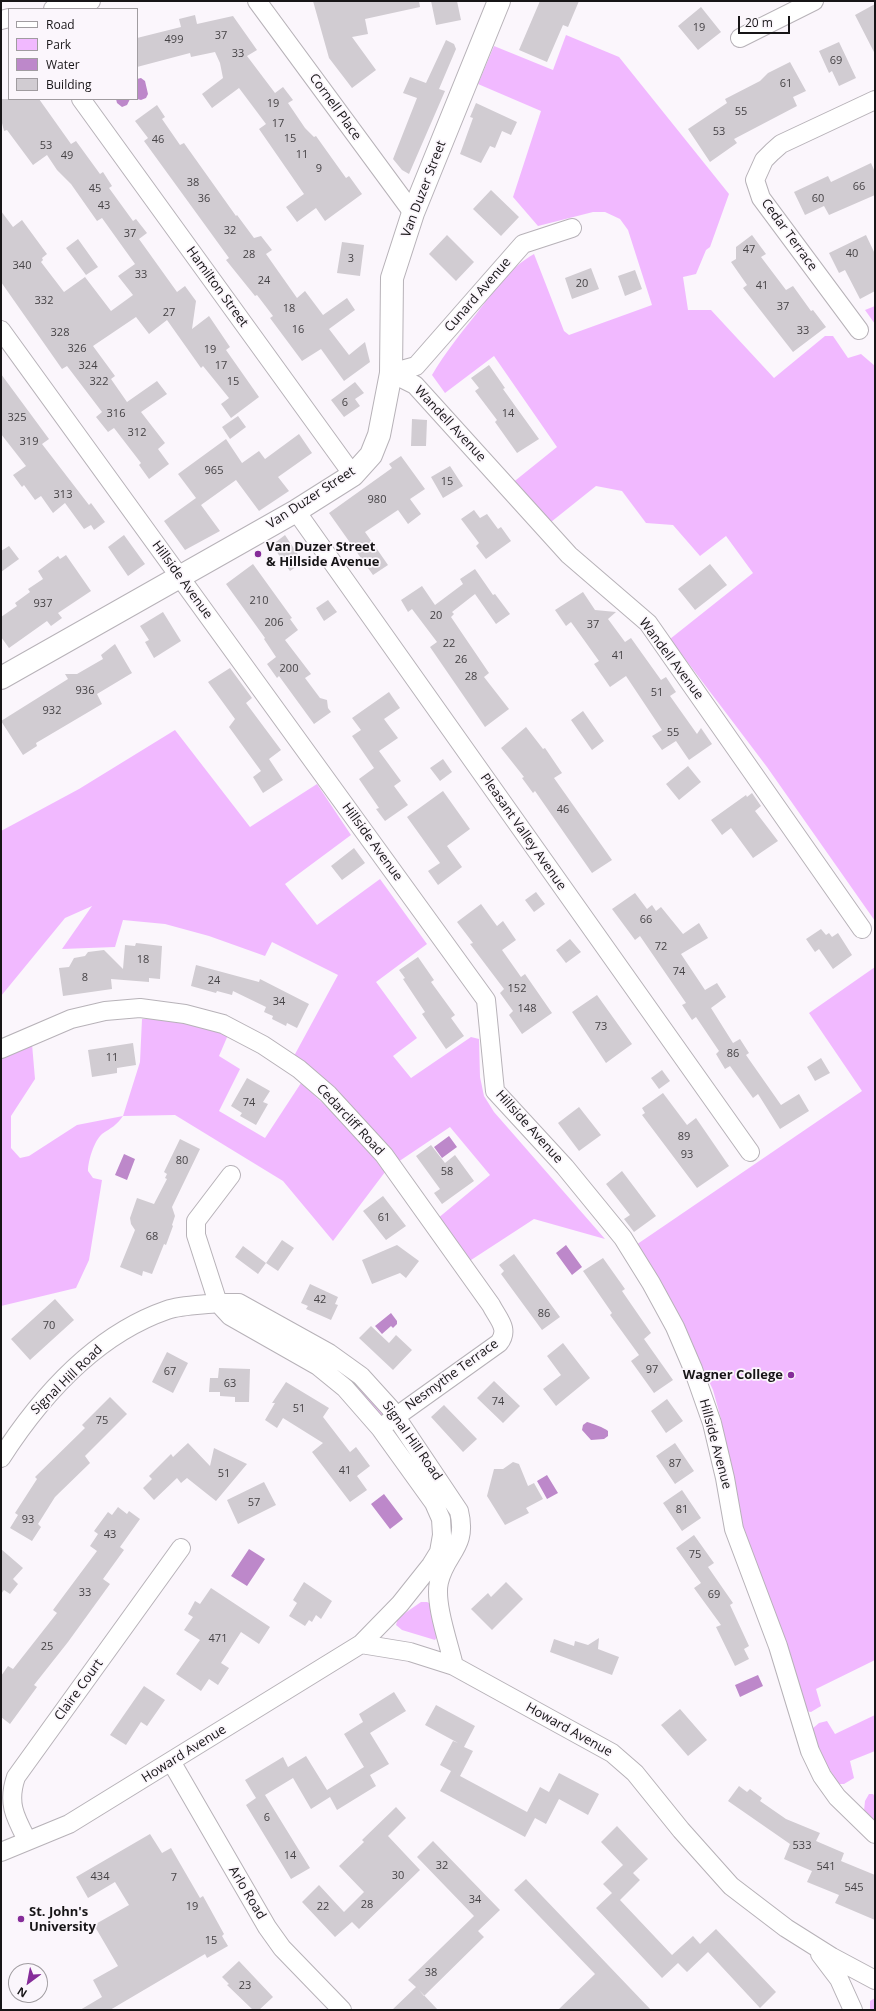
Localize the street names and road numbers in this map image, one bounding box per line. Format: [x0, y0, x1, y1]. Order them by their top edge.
street label: Cornell Place [306, 71, 364, 143]
street label: Van Duzer Street [398, 139, 450, 239]
street label: Cedar Terrace [758, 196, 820, 274]
street label: Hamilton Street [183, 244, 251, 330]
street label: Cunard Avenue [442, 255, 514, 335]
street label: Wandell Avenue [411, 383, 489, 465]
street label: Van Duzer Street [264, 464, 358, 532]
street label: Hillside Avenue [148, 538, 216, 622]
street label: Wandell Avenue [635, 615, 707, 703]
street label: Pleasant Valley Avenue [477, 771, 569, 893]
street label: Hillside Avenue [338, 800, 406, 884]
street label: Cedarcliff Road [313, 1081, 387, 1159]
street label: Hillside Avenue [492, 1087, 566, 1167]
street label: Nesmythe Terrace [403, 1336, 501, 1414]
street label: Signal Hill Road [28, 1342, 106, 1418]
street label: Hillside Avenue [695, 1397, 735, 1491]
street label: Signal Hill Road [379, 1398, 445, 1484]
street label: Claire Court [52, 1656, 106, 1724]
street label: Howard Avenue [523, 1700, 615, 1760]
street label: Howard Avenue [139, 1722, 229, 1786]
street label: Arlo Road [225, 1864, 269, 1922]

